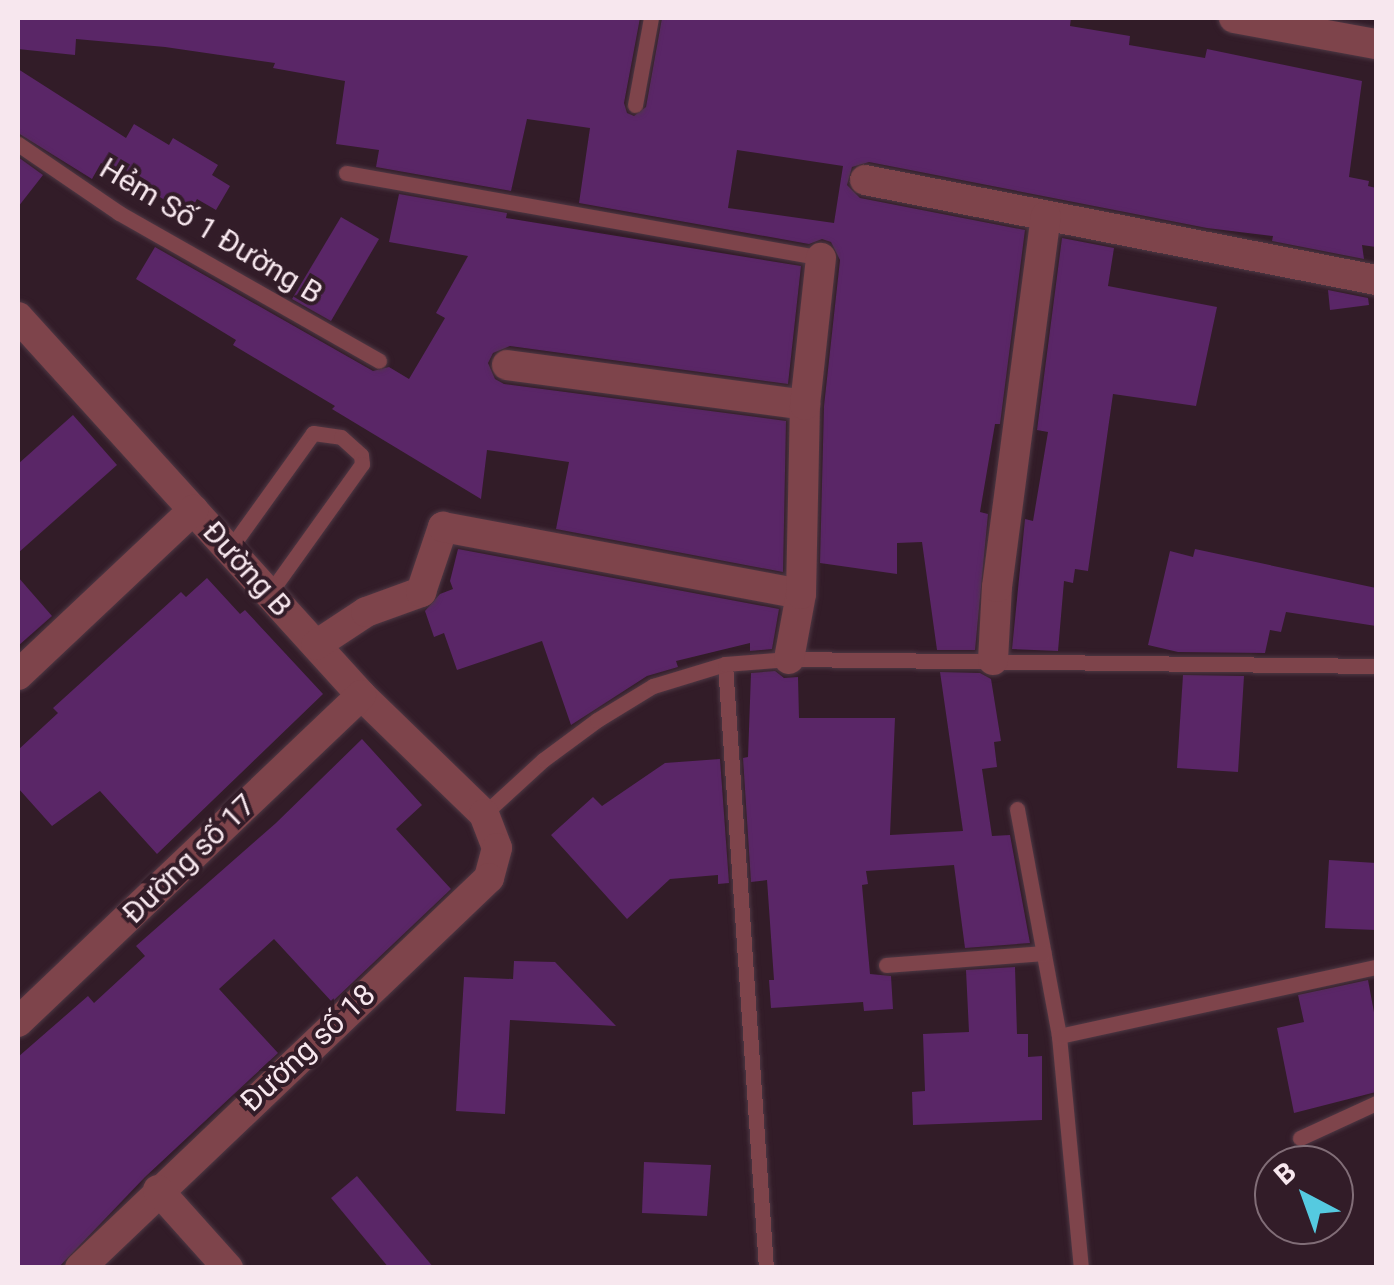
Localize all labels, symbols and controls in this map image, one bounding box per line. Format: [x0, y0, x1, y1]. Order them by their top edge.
street label: Hẻm Số 1 Đường B [93, 150, 329, 312]
street label: Đường B [195, 514, 299, 624]
street label: Đường số 17 [115, 787, 263, 931]
street label: Đường số 18 [233, 977, 383, 1119]
north arrow [1254, 1145, 1354, 1245]
text: B [1268, 1155, 1303, 1192]

